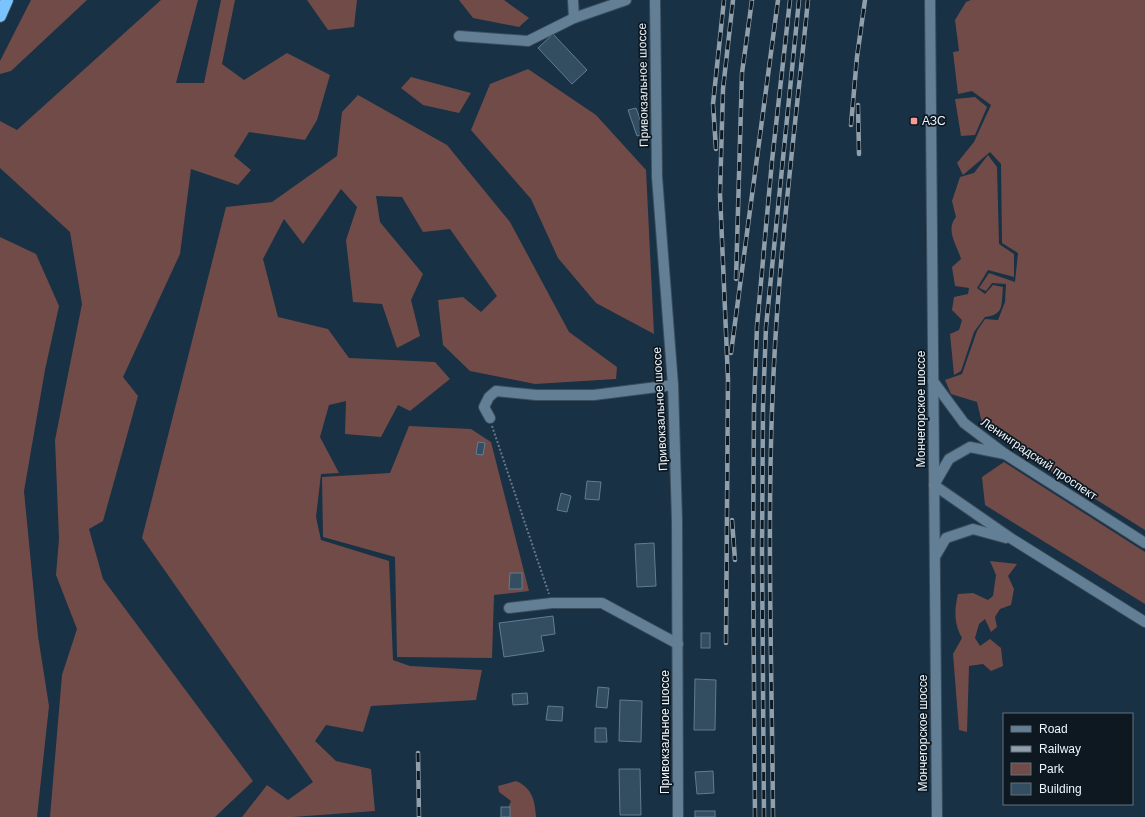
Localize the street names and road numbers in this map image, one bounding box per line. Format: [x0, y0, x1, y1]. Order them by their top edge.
street label: Привокзальное шоссе [635, 23, 651, 147]
street label: Привокзальное шоссе [650, 346, 670, 471]
street label: Мончегорское шоссе [914, 350, 928, 467]
street label: Ленинградский проспект [978, 415, 1100, 503]
street label: Привокзальное шоссе [658, 670, 672, 794]
street label: Мончегорское шоссе [916, 674, 930, 791]

